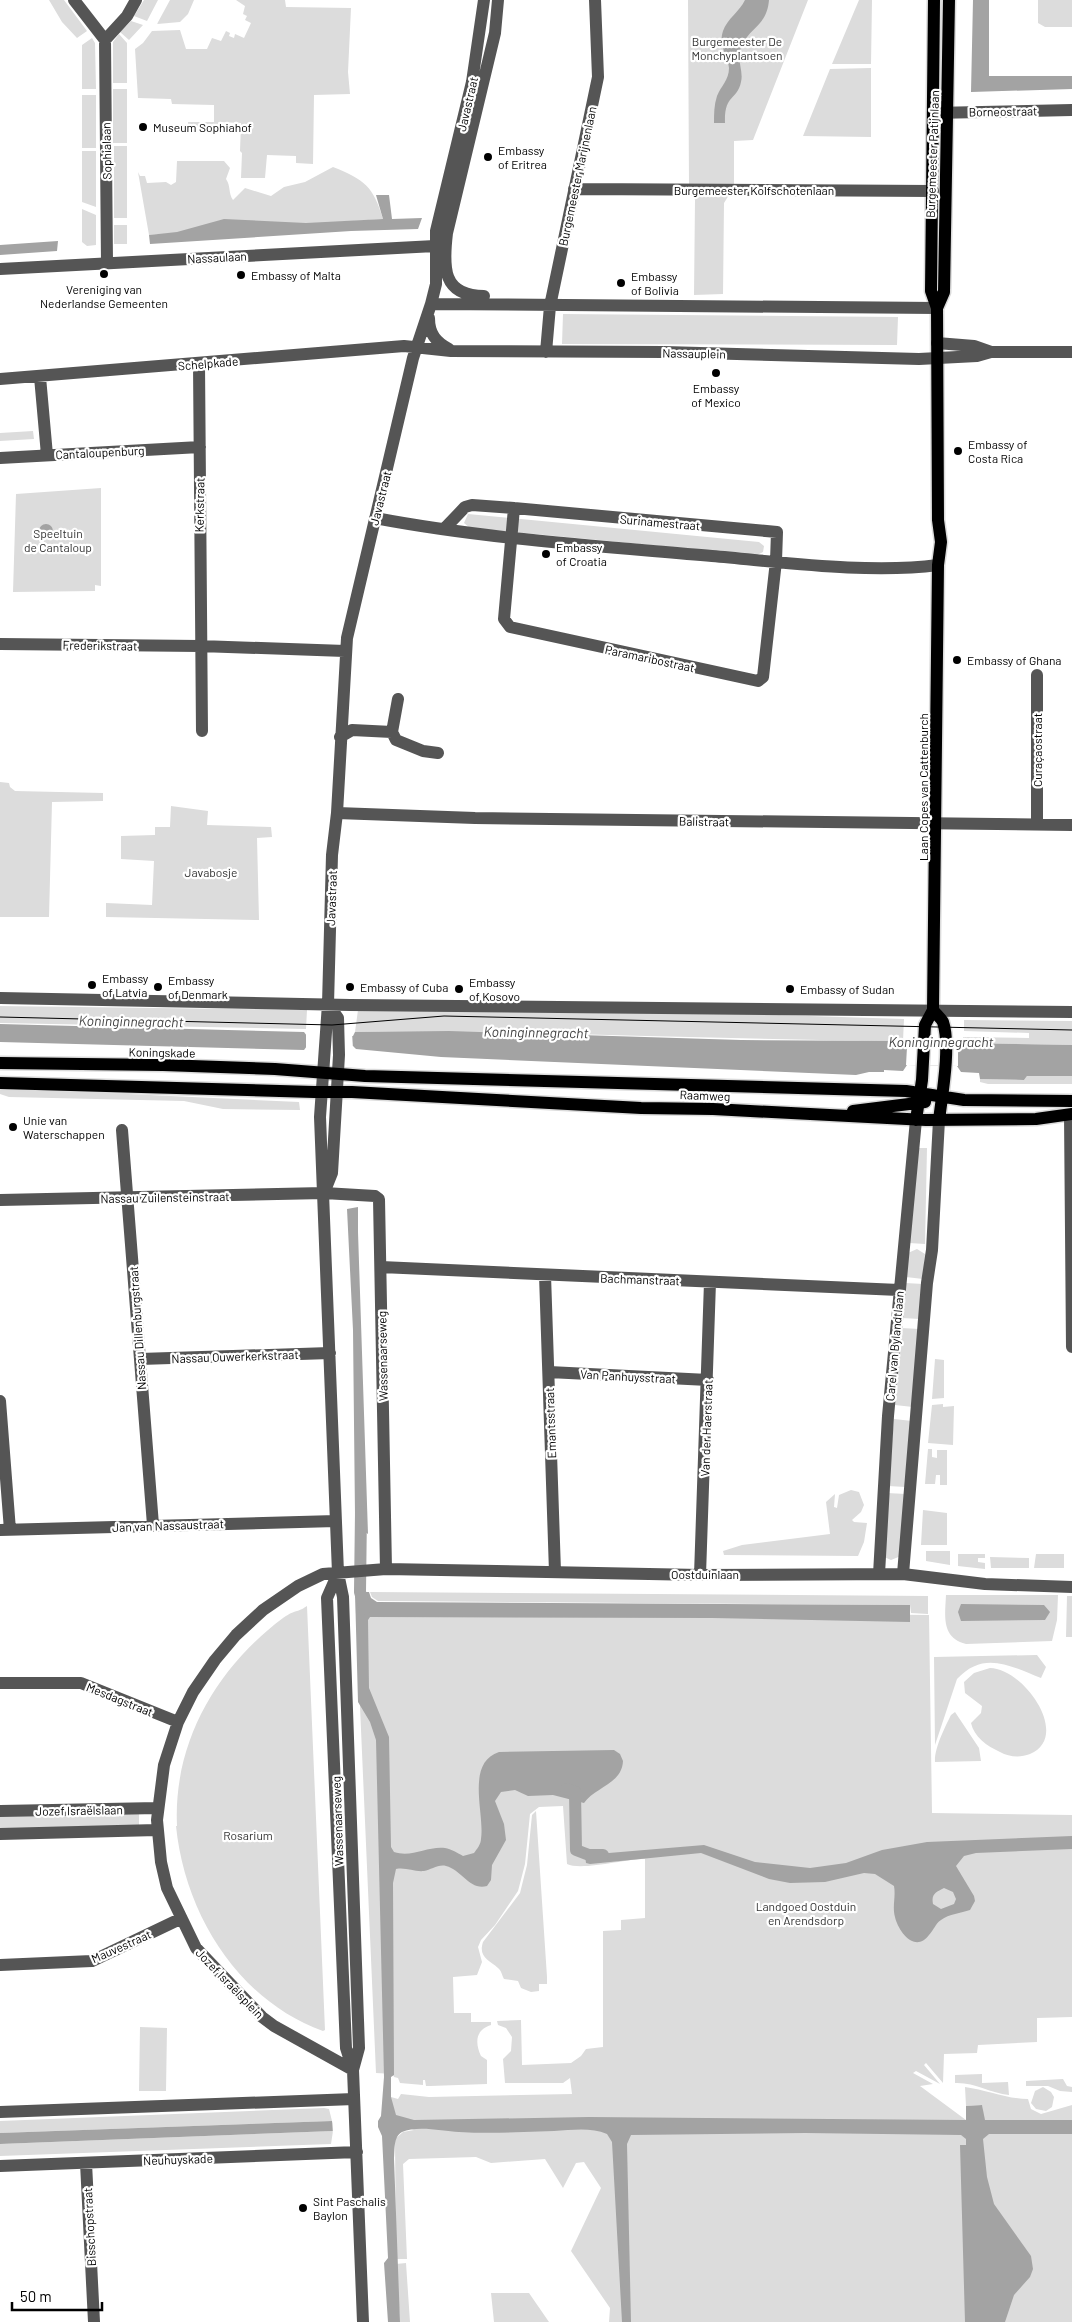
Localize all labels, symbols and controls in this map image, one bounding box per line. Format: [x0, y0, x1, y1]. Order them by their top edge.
park label: Burgemeester De Monchyplantsoen [691, 34, 783, 62]
street label: Javastraat [454, 75, 480, 133]
street label: Burgemeester Patijnlaan [923, 90, 941, 218]
street label: Borneostraat [968, 103, 1038, 119]
street label: Burgemeester Marijnenlaan [555, 105, 599, 247]
place label: Museum Sophiahof [153, 120, 252, 134]
marker: Museum Sophiahof [137, 121, 149, 133]
street label: Sophialaan [99, 122, 113, 180]
place label: Embassy of Eritrea [498, 143, 547, 171]
marker: Embassy of Eritrea [482, 151, 494, 163]
street label: Burgemeester Kolfschotenlaan [674, 183, 834, 197]
street label: Nassaulaan [187, 248, 247, 266]
marker: Vereniging van Nederlandse Gemeenten [98, 268, 110, 280]
place label: Embassy of Malta [251, 268, 341, 282]
marker: Embassy of Malta [235, 269, 247, 281]
place label: Embassy of Bolivia [631, 269, 679, 297]
marker: Embassy of Bolivia [615, 277, 627, 289]
place label: Vereniging van Nederlandse Gemeenten [40, 282, 168, 310]
street label: Nassauplein [662, 345, 726, 361]
street label: Schelpkade [177, 353, 239, 373]
marker: Embassy of Mexico [710, 367, 722, 379]
place label: Embassy of Mexico [691, 381, 741, 409]
place label: Embassy of Costa Rica [968, 437, 1028, 465]
street label: Cantaloupenburg [55, 443, 145, 461]
marker: Embassy of Costa Rica [952, 445, 964, 457]
street label: Javastraat [366, 469, 394, 527]
street label: Kerkstraat [192, 477, 206, 533]
street label: Surinamestraat [619, 512, 701, 532]
park label: Speeltuin de Cantaloup [24, 526, 92, 554]
place label: Embassy of Croatia [556, 540, 607, 568]
marker: Embassy of Croatia [540, 548, 552, 560]
street label: Frederikstraat [62, 637, 138, 653]
street label: Paramaribostraat [604, 642, 696, 674]
place label: Embassy of Ghana [967, 653, 1061, 667]
marker: Embassy of Ghana [951, 654, 963, 666]
street label: Laan Copes van Cattenburch [916, 713, 930, 861]
street label: Curaçaostraat [1030, 713, 1044, 787]
street label: Balistraat [679, 814, 729, 828]
park label: Javabosje [185, 865, 237, 879]
street label: Javastraat [323, 870, 339, 926]
place label: Embassy of Latvia [102, 971, 149, 999]
place label: Embassy of Denmark [168, 973, 228, 1001]
place label: Embassy of Kosovo [469, 975, 520, 1003]
marker: Embassy of Latvia [86, 979, 98, 991]
place label: Embassy of Cuba [360, 980, 448, 994]
marker: Embassy of Denmark [152, 981, 164, 993]
marker: Embassy of Cuba [344, 981, 356, 993]
place label: Embassy of Sudan [800, 982, 895, 996]
marker: Embassy of Kosovo [453, 983, 465, 995]
marker: Embassy of Sudan [784, 983, 796, 995]
water label: Koninginnegracht [78, 1012, 184, 1030]
water label: Koninginnegracht [483, 1023, 589, 1041]
water label: Koninginnegracht [889, 1033, 994, 1050]
street label: Koningskade [128, 1044, 196, 1060]
street label: Raamweg [679, 1087, 731, 1103]
place label: Unie van Waterschappen [23, 1113, 105, 1141]
marker: Unie van Waterschappen [7, 1121, 19, 1133]
street label: Nassau Zuilensteinstraat [100, 1189, 230, 1205]
street label: Nassau Dillenburgstraat [126, 1266, 148, 1390]
street label: Bachmanstraat [600, 1271, 680, 1287]
street label: Carel van Bylandtlaan [882, 1290, 906, 1402]
street label: Wassenaarseweg [374, 1311, 390, 1401]
street label: Nassau Ouwerkerkstraat [171, 1347, 299, 1365]
street label: Van Panhuysstraat [580, 1367, 676, 1385]
street label: Van der Haerstraat [697, 1379, 715, 1477]
street label: Emantsstraat [542, 1387, 558, 1459]
street label: Jan van Nassaustraat [112, 1516, 224, 1534]
street label: Oostduinlaan [671, 1567, 739, 1581]
street label: Mesdagstraat [85, 1679, 155, 1719]
street label: Wassenaarseweg [328, 1776, 346, 1866]
street label: Jozef Israëlslaan [35, 1802, 123, 1818]
park label: Rosarium [223, 1828, 273, 1842]
park label: Landgoed Oostduin en Arendsdorp [756, 1899, 856, 1927]
street label: Mauvestraat [89, 1927, 153, 1965]
street label: Jozef Israëlsplein [193, 1945, 267, 2021]
street label: Neuhuyskade [143, 2151, 213, 2167]
street label: Bisschopstraat [80, 2187, 98, 2267]
place label: Sint Paschalis Baylon [313, 2194, 386, 2222]
marker: Sint Paschalis Baylon [297, 2202, 309, 2214]
scale bar [12, 2280, 102, 2312]
text: 50 m [20, 2287, 52, 2305]

